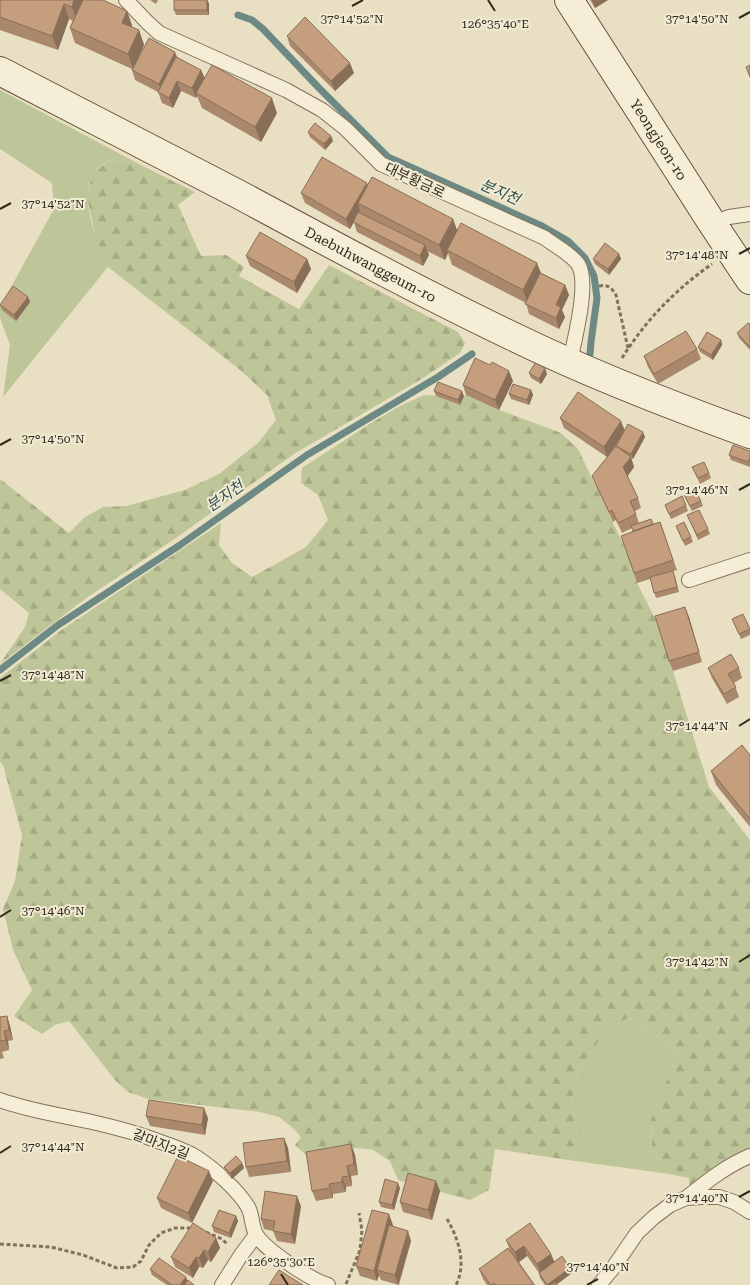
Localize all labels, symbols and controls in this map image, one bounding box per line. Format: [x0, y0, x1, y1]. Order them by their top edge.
text: 37°14'52"N [320, 12, 384, 26]
text: 37°14'50"N [665, 12, 729, 26]
text: 126°35'40"E [461, 17, 529, 31]
street label: Yeongjeon-ro [627, 96, 690, 183]
street label: 대부황금로 [382, 159, 448, 201]
water label: 분지천 [477, 175, 525, 210]
text: 37°14'52"N [21, 197, 85, 211]
street label: Daebuhwanggeum-ro [302, 223, 439, 305]
text: 37°14'48"N [665, 248, 729, 262]
text: 37°14'50"N [21, 432, 85, 446]
water label: 분지천 [203, 475, 249, 515]
text: 37°14'46"N [665, 483, 729, 497]
text: 37°14'48"N [21, 668, 85, 682]
text: 37°14'44"N [665, 719, 729, 733]
text: 37°14'46"N [21, 904, 85, 918]
text: 37°14'42"N [665, 955, 729, 969]
street label: 갈마지2길 [130, 1126, 192, 1162]
text: 37°14'44"N [21, 1140, 85, 1154]
text: 37°14'40"N [665, 1191, 729, 1205]
text: 126°35'30"E [247, 1255, 315, 1269]
text: 37°14'40"N [566, 1260, 630, 1274]

